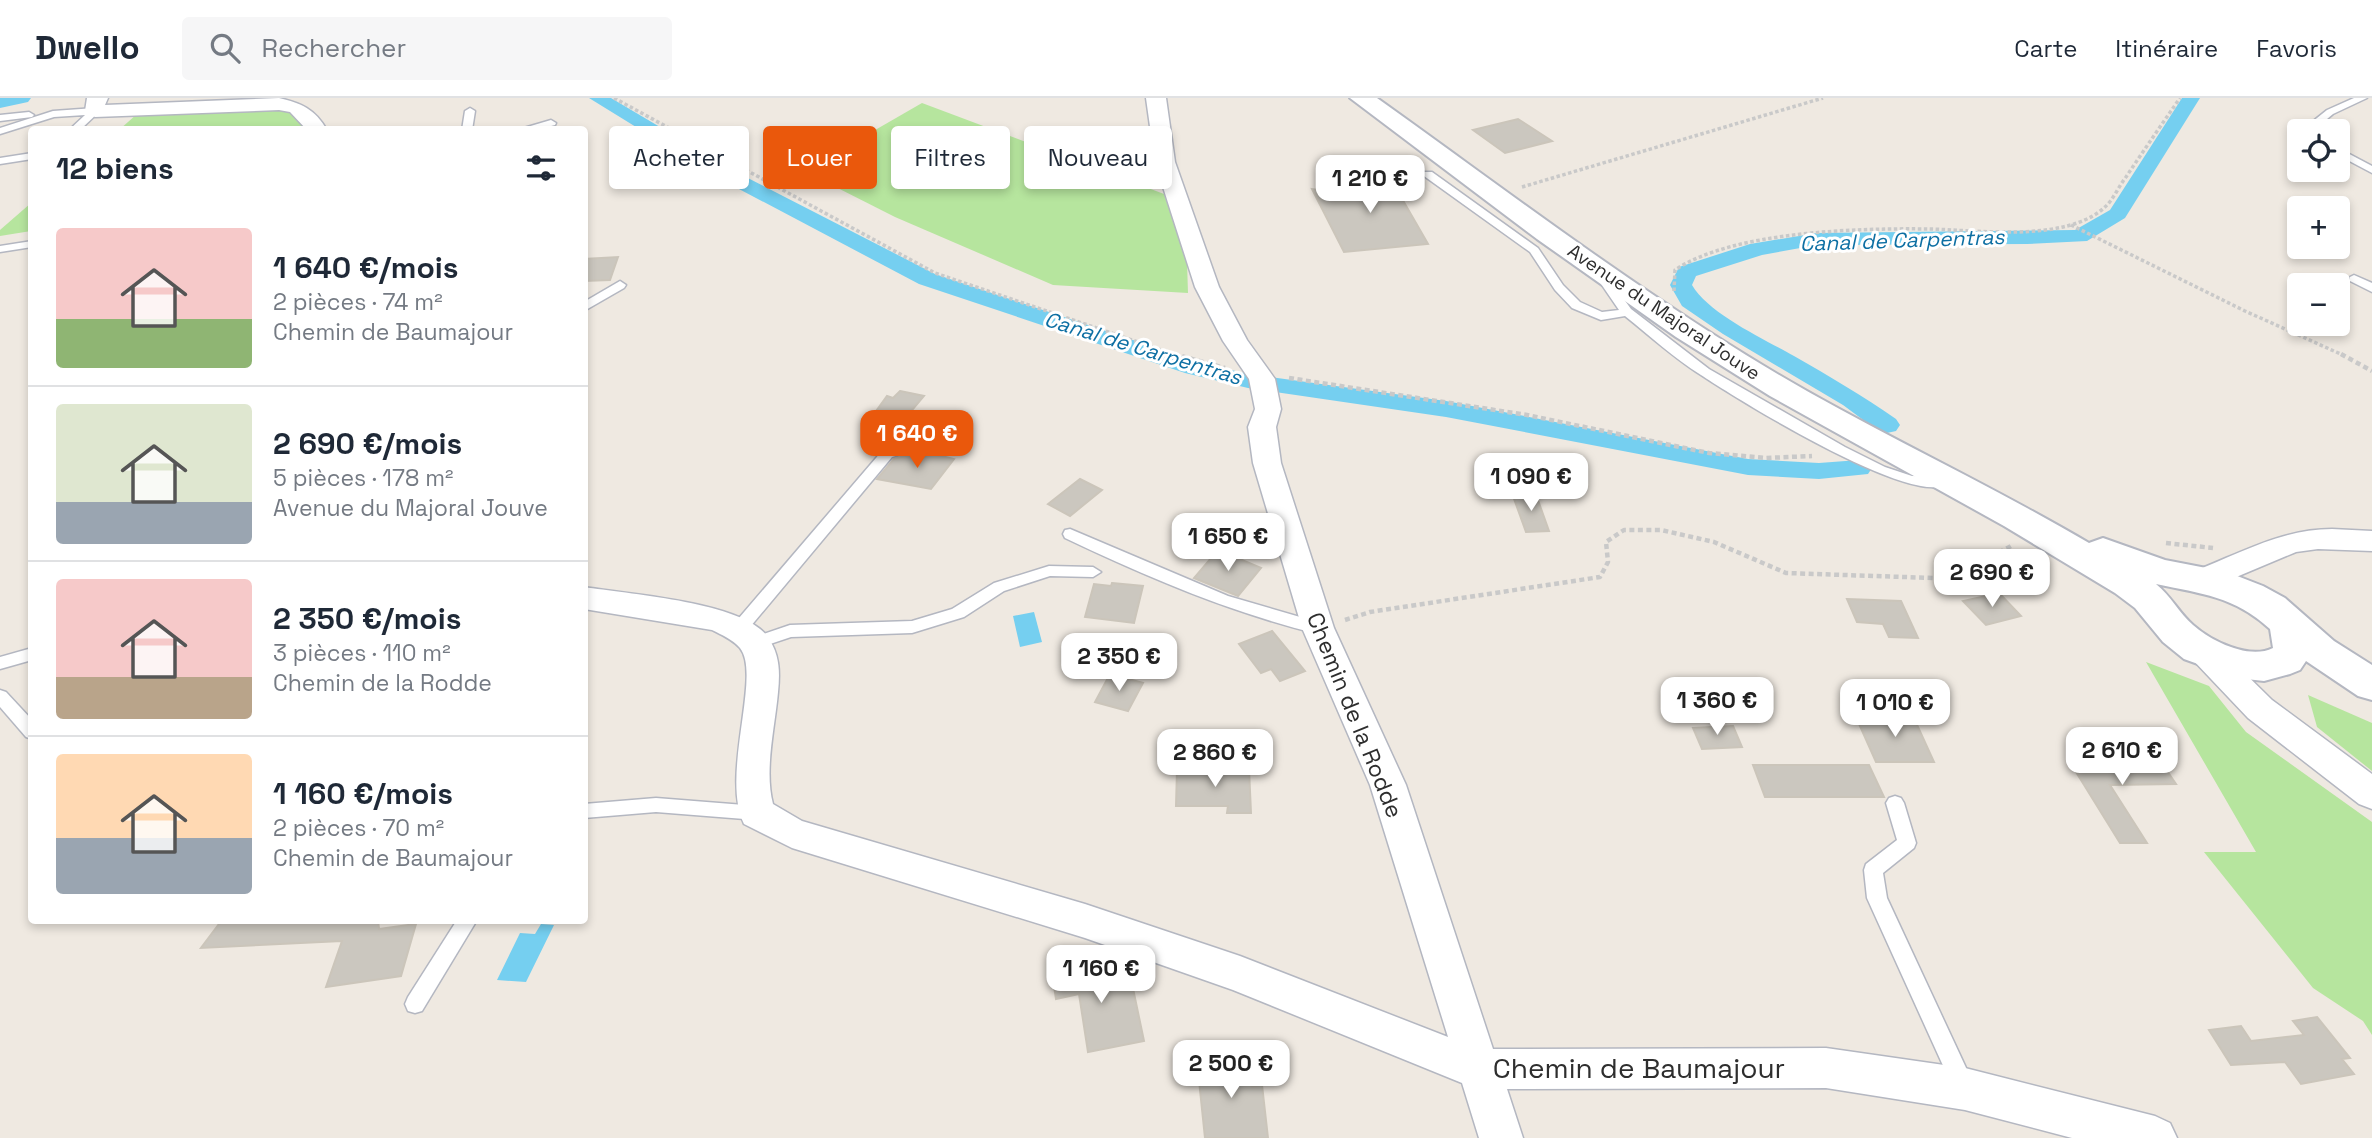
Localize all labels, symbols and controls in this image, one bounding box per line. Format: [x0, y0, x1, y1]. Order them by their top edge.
search box [182, 17, 672, 80]
text: Dwello [35, 27, 140, 69]
icon: search [206, 29, 244, 67]
text: Rechercher [262, 31, 406, 65]
text: Carte [2014, 33, 2077, 64]
text: Itinéraire [2115, 33, 2218, 64]
text: Favoris [2256, 33, 2337, 64]
map controls [2287, 119, 2350, 336]
button: locate [2287, 119, 2350, 182]
chip: Acheter [609, 126, 749, 189]
chip: Louer [763, 126, 877, 189]
chip: Filtres [891, 126, 1010, 189]
chip: Nouveau [1024, 126, 1172, 189]
text: 12 biens [56, 149, 174, 188]
icon: filters [522, 149, 560, 187]
pin: 1 210 € [1305, 156, 1435, 215]
text: 1 210 € [1332, 163, 1408, 193]
button: + [2287, 196, 2350, 259]
water label: Canal de Carpentras [1799, 223, 2006, 257]
street label: Avenue du Majoral Jouve [1563, 238, 1765, 386]
text: 1 640 €/mois [273, 248, 459, 287]
icon: home [112, 256, 196, 340]
button: − [2287, 273, 2350, 336]
text: 2 pièces · 74 m² [273, 287, 443, 317]
water label: Canal de Carpentras [1041, 305, 1246, 391]
text: Chemin de Baumajour [273, 317, 513, 347]
pin: 1 640 € [852, 410, 982, 470]
text: 1 640 € [876, 418, 958, 448]
text: 2 690 €/mois [273, 424, 462, 463]
icon: home [112, 432, 196, 516]
pin: 1 090 € [1466, 454, 1596, 513]
text: 1 090 € [1490, 461, 1572, 491]
text: 5 pièces · 178 m² [273, 463, 453, 493]
text: Avenue du Majoral Jouve [273, 493, 548, 523]
pin: 1 650 € [1163, 514, 1293, 573]
text: 1 650 € [1188, 521, 1268, 551]
pin: 2 690 € [1927, 550, 2057, 609]
text: 2 690 € [1950, 557, 2034, 587]
text: 2 350 €/mois [273, 599, 461, 638]
icon: home [112, 607, 196, 691]
street label: Chemin de la Rodde [1300, 608, 1410, 822]
pin: 2 350 € [1054, 634, 1184, 693]
text: 3 pièces · 110 m² [273, 638, 451, 668]
text: 2 350 € [1077, 641, 1161, 671]
text: Chemin de la Rodde [273, 668, 492, 698]
pin: 1 360 € [1652, 678, 1782, 737]
pin: 1 010 € [1830, 680, 1960, 739]
text: 1 360 € [1677, 685, 1757, 715]
text: 1 010 € [1856, 687, 1934, 717]
pin: 2 610 € [2057, 728, 2187, 787]
pin: 2 860 € [1150, 730, 1280, 789]
text: 2 610 € [2082, 735, 2162, 765]
text: 2 860 € [1173, 737, 1257, 767]
text: 1 160 €/mois [273, 774, 453, 813]
icon: home [112, 782, 196, 866]
text: 2 pièces · 70 m² [273, 813, 444, 843]
text: Chemin de Baumajour [273, 843, 513, 873]
pin: 1 160 € [1036, 946, 1166, 1005]
text: 1 160 € [1062, 953, 1140, 983]
pin: 2 500 € [1166, 1040, 1296, 1100]
text: 2 500 € [1189, 1048, 1273, 1078]
street label: Chemin de Baumajour [1493, 1050, 1785, 1086]

